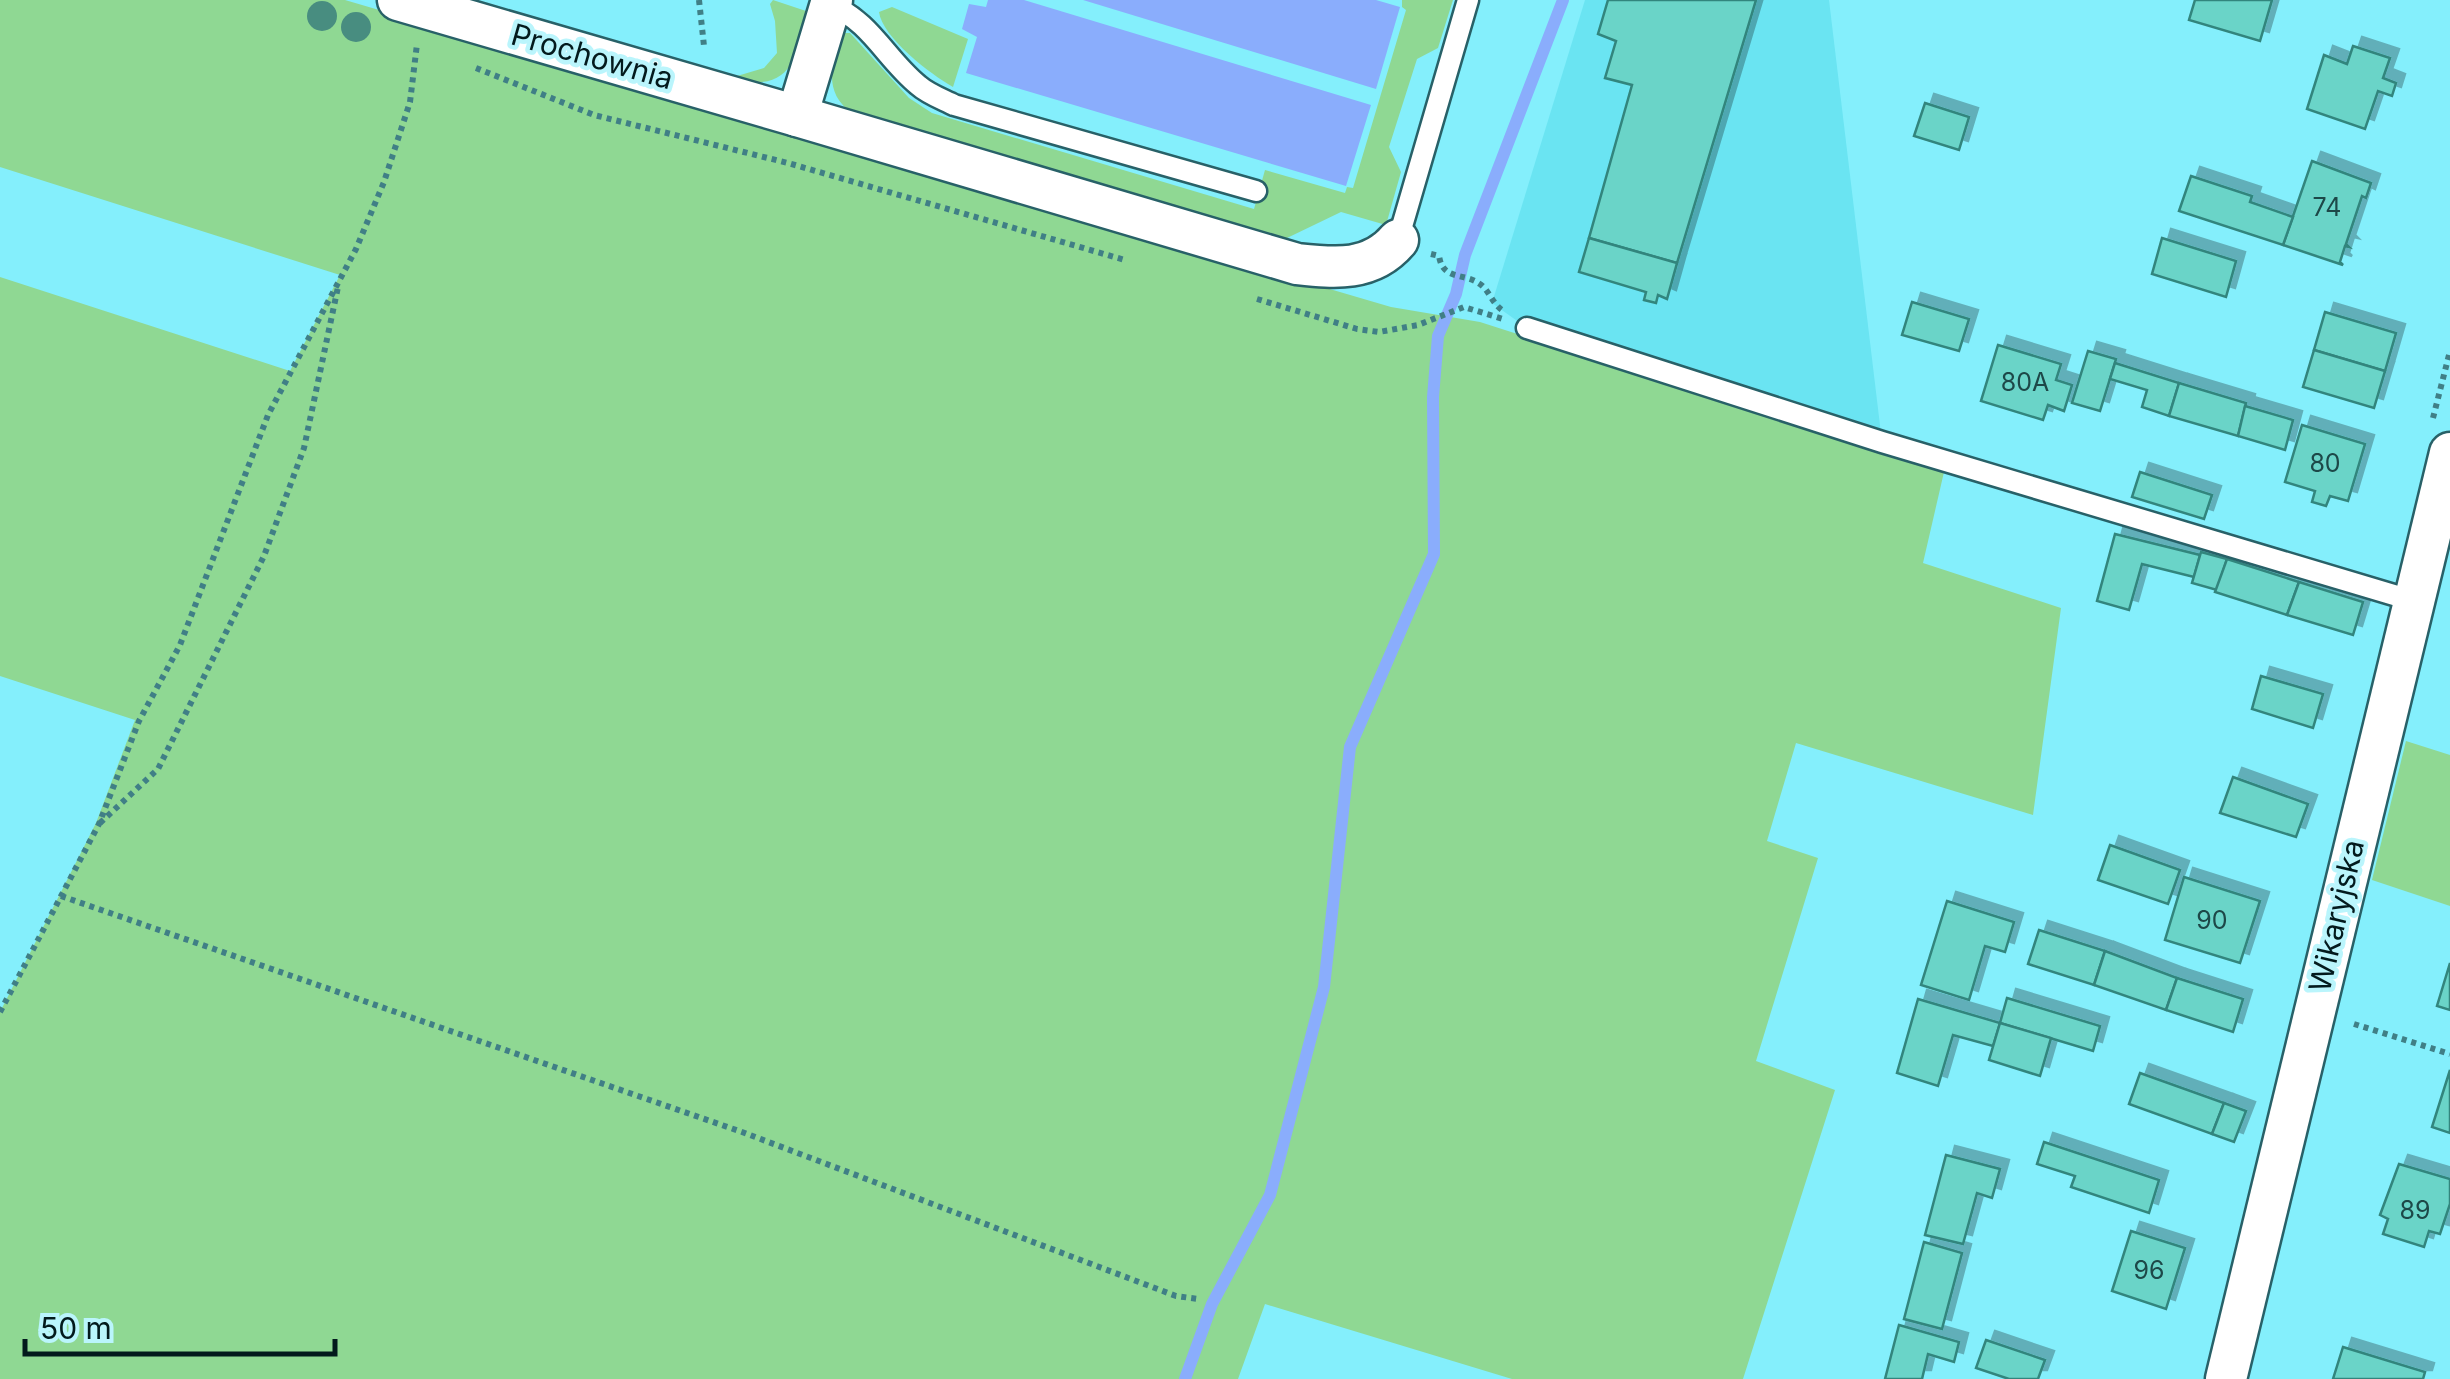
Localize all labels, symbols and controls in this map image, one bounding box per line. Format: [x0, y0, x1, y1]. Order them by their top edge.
street label: Prochownia [507, 16, 677, 96]
house number: 74 [2313, 192, 2341, 222]
house number: 80A [2001, 367, 2049, 397]
house number: 80 [2309, 448, 2341, 478]
street label: Wikaryjska [2301, 836, 2371, 995]
house number: 90 [2196, 905, 2228, 935]
house number: 89 [2400, 1195, 2430, 1225]
house number: 96 [2133, 1255, 2165, 1285]
scale bar [25, 1294, 335, 1356]
text: 50 m [40, 1310, 112, 1346]

